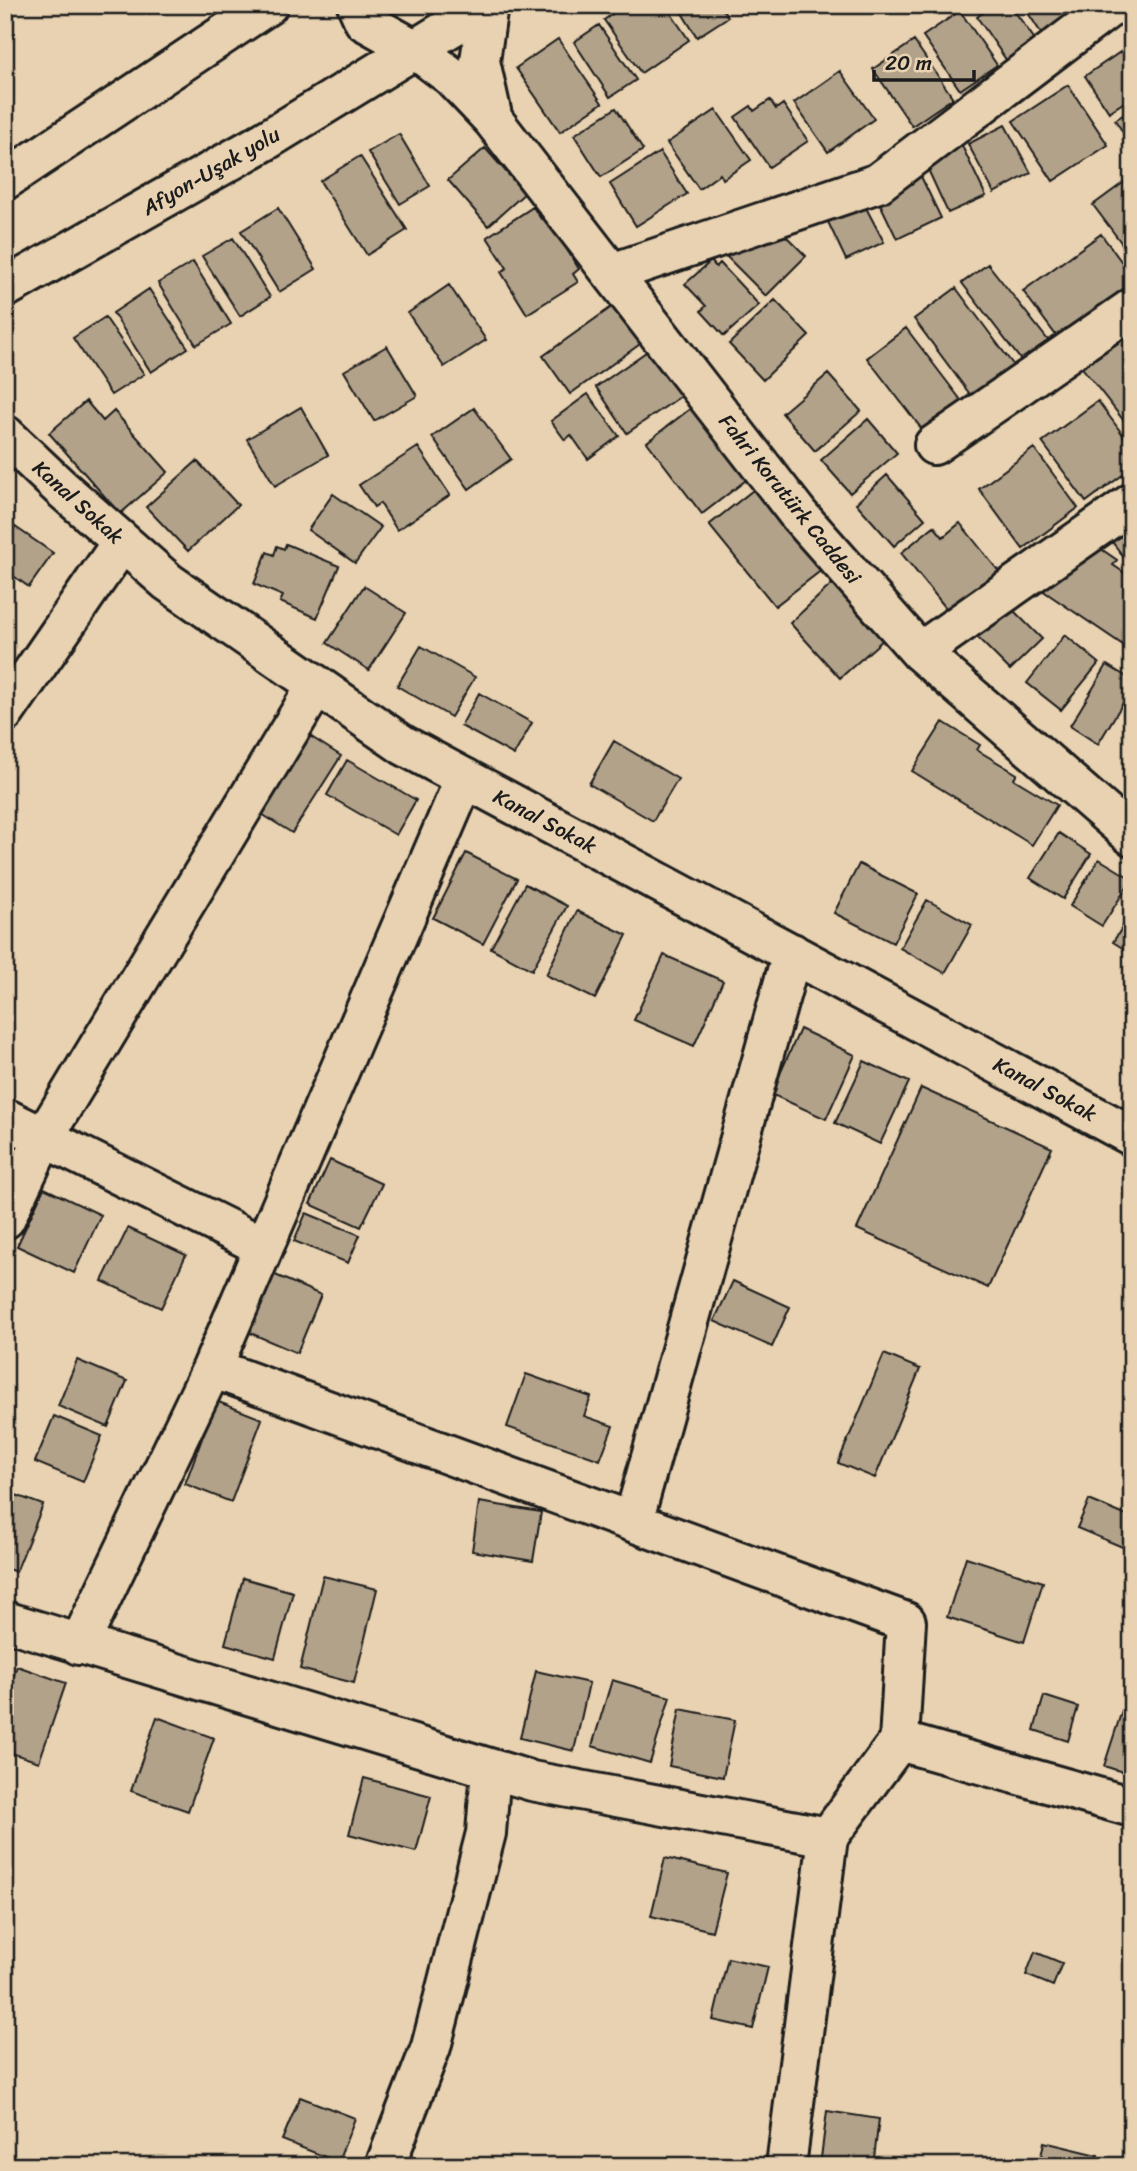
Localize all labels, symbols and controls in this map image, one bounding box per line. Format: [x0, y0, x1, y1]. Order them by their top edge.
scale bar [874, 38, 974, 82]
text: 20 m [885, 44, 932, 82]
street label: Afyon-Uşak yolu [134, 115, 288, 227]
street label: Fahri Korutürk Caddesi [709, 405, 872, 594]
street label: Kanal Sokak [23, 450, 133, 555]
street label: Kanal Sokak [486, 778, 605, 865]
street label: Kanal Sokak [986, 1046, 1105, 1133]

